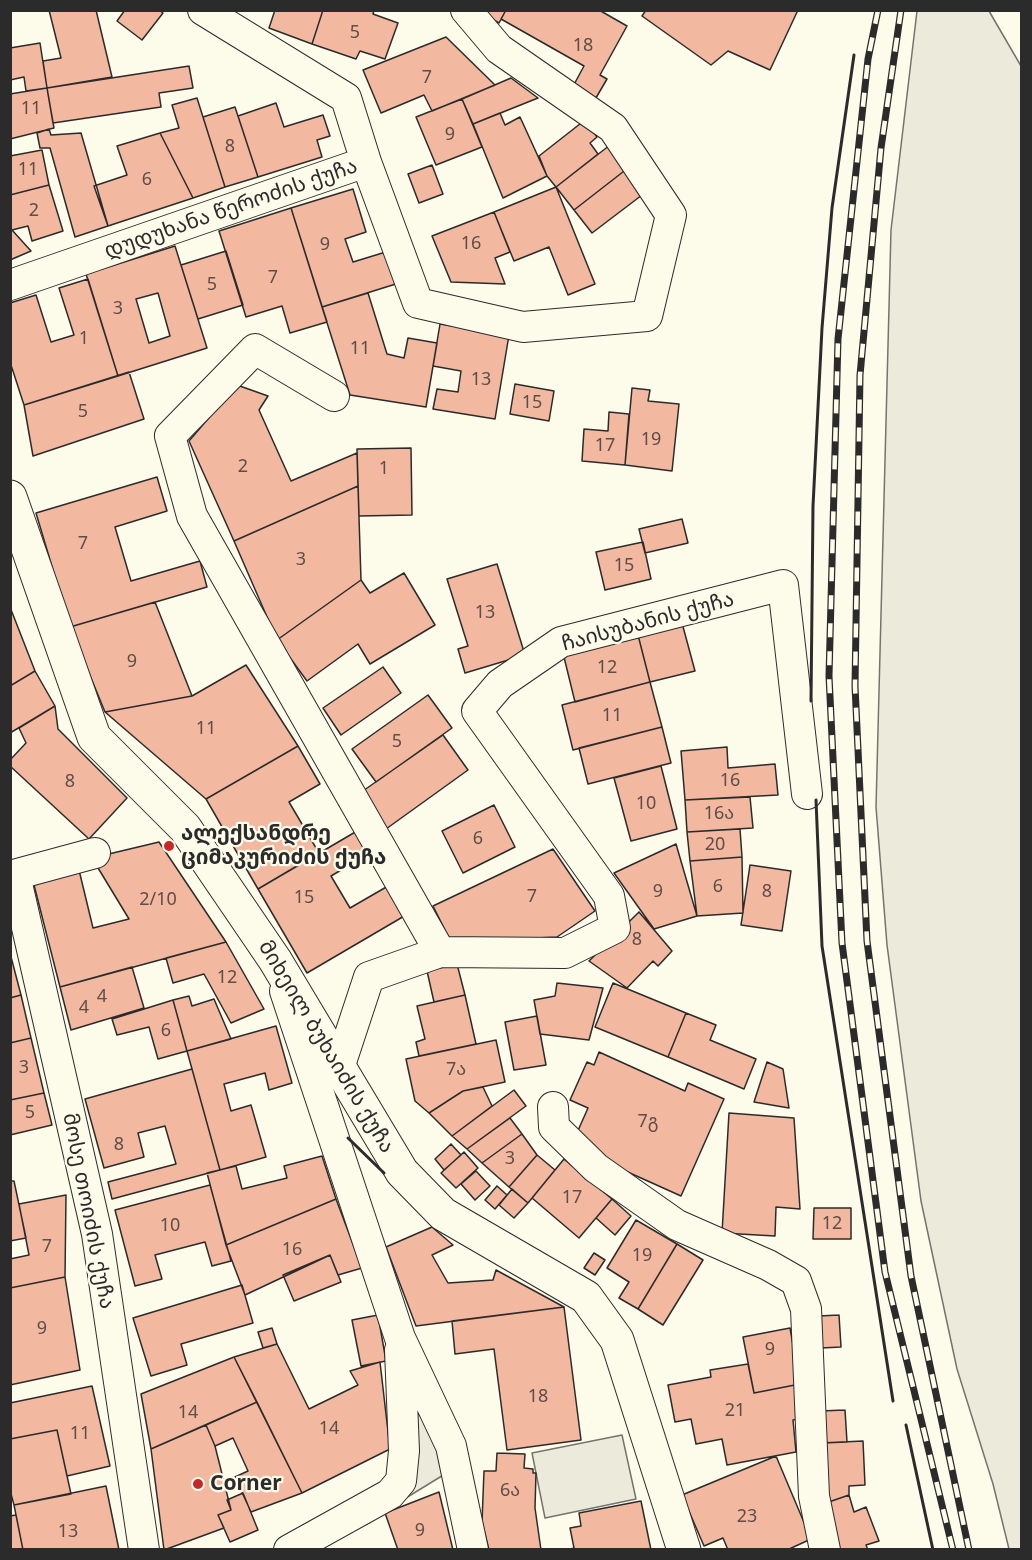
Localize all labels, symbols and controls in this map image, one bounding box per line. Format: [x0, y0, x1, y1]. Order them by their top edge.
house number: 5 [350, 22, 360, 44]
house number: 18 [573, 35, 593, 57]
house number: 7 [422, 67, 432, 89]
house number: 11 [21, 98, 41, 120]
house number: 9 [445, 124, 455, 146]
house number: 8 [225, 136, 235, 158]
street label: დუდუხანა წეროძის ქუჩა [101, 154, 361, 264]
house number: 11 [18, 159, 38, 181]
house number: 6 [142, 169, 152, 191]
house number: 2 [29, 200, 39, 222]
house number: 16 [461, 233, 481, 255]
house number: 9 [320, 234, 330, 256]
house number: 7 [268, 267, 278, 289]
house number: 5 [207, 274, 217, 296]
house number: 3 [113, 298, 123, 320]
house number: 1 [79, 328, 89, 350]
house number: 11 [350, 338, 370, 360]
house number: 13 [471, 369, 491, 391]
house number: 15 [522, 392, 542, 414]
house number: 5 [78, 401, 88, 423]
house number: 19 [641, 429, 661, 451]
house number: 17 [595, 435, 615, 457]
house number: 2 [238, 456, 248, 478]
house number: 1 [379, 458, 389, 480]
house number: 7 [78, 533, 88, 555]
house number: 3 [296, 549, 306, 571]
house number: 15 [614, 555, 634, 577]
street label: ჩაისუბანის ქუჩა [559, 587, 737, 657]
house number: 13 [475, 602, 495, 624]
house number: 9 [127, 651, 137, 673]
house number: 12 [597, 657, 617, 679]
house number: 11 [602, 705, 622, 727]
house number: 11 [196, 718, 216, 740]
house number: 5 [392, 731, 402, 753]
house number: 16 [720, 770, 740, 792]
house number: 8 [65, 771, 75, 793]
house number: 10 [636, 793, 656, 815]
house number: 16ა [704, 803, 734, 825]
place label: ალექსანდრე ციმაკურიძის ქუჩა [181, 821, 386, 871]
house number: 6 [473, 828, 483, 850]
house number: 20 [705, 834, 725, 856]
marker: ალექსანდრე ციმაკურიძის ქუჩა [162, 839, 176, 853]
house number: 6 [713, 876, 723, 898]
house number: 9 [653, 881, 663, 903]
house number: 8 [762, 881, 772, 903]
house number: 7 [527, 886, 537, 908]
house number: 15 [294, 887, 314, 909]
house number: 2/10 [139, 889, 177, 911]
house number: 8 [632, 929, 642, 951]
street label: მიხეილ ბუხაიძის ქუჩა [253, 936, 399, 1158]
house number: 12 [217, 967, 237, 989]
house number: 4 [97, 986, 107, 1008]
house number: 4 [79, 997, 89, 1019]
house number: 6 [161, 1020, 171, 1042]
house number: 3 [19, 1057, 29, 1079]
house number: 7ა [446, 1059, 466, 1081]
house number: 5 [25, 1102, 35, 1124]
street label: მოსე თოიძის ქუჩა [57, 1111, 119, 1311]
house number: 7გ [637, 1111, 659, 1133]
house number: 8 [114, 1134, 124, 1156]
house number: 3 [505, 1148, 515, 1170]
house number: 17 [562, 1187, 582, 1209]
house number: 12 [822, 1213, 842, 1235]
house number: 10 [160, 1215, 180, 1237]
house number: 7 [42, 1236, 52, 1258]
house number: 16 [282, 1239, 302, 1261]
house number: 19 [632, 1245, 652, 1267]
house number: 9 [37, 1318, 47, 1340]
house number: 9 [765, 1339, 775, 1361]
house number: 18 [528, 1386, 548, 1408]
house number: 21 [725, 1400, 745, 1422]
house number: 14 [178, 1402, 198, 1424]
house number: 14 [319, 1418, 339, 1440]
house number: 11 [70, 1423, 90, 1445]
place label: Corner [210, 1471, 282, 1497]
marker: Corner [191, 1477, 205, 1491]
house number: 6ა [500, 1480, 520, 1502]
house number: 23 [737, 1506, 757, 1528]
house number: 9 [415, 1520, 425, 1542]
house number: 13 [58, 1521, 78, 1543]

